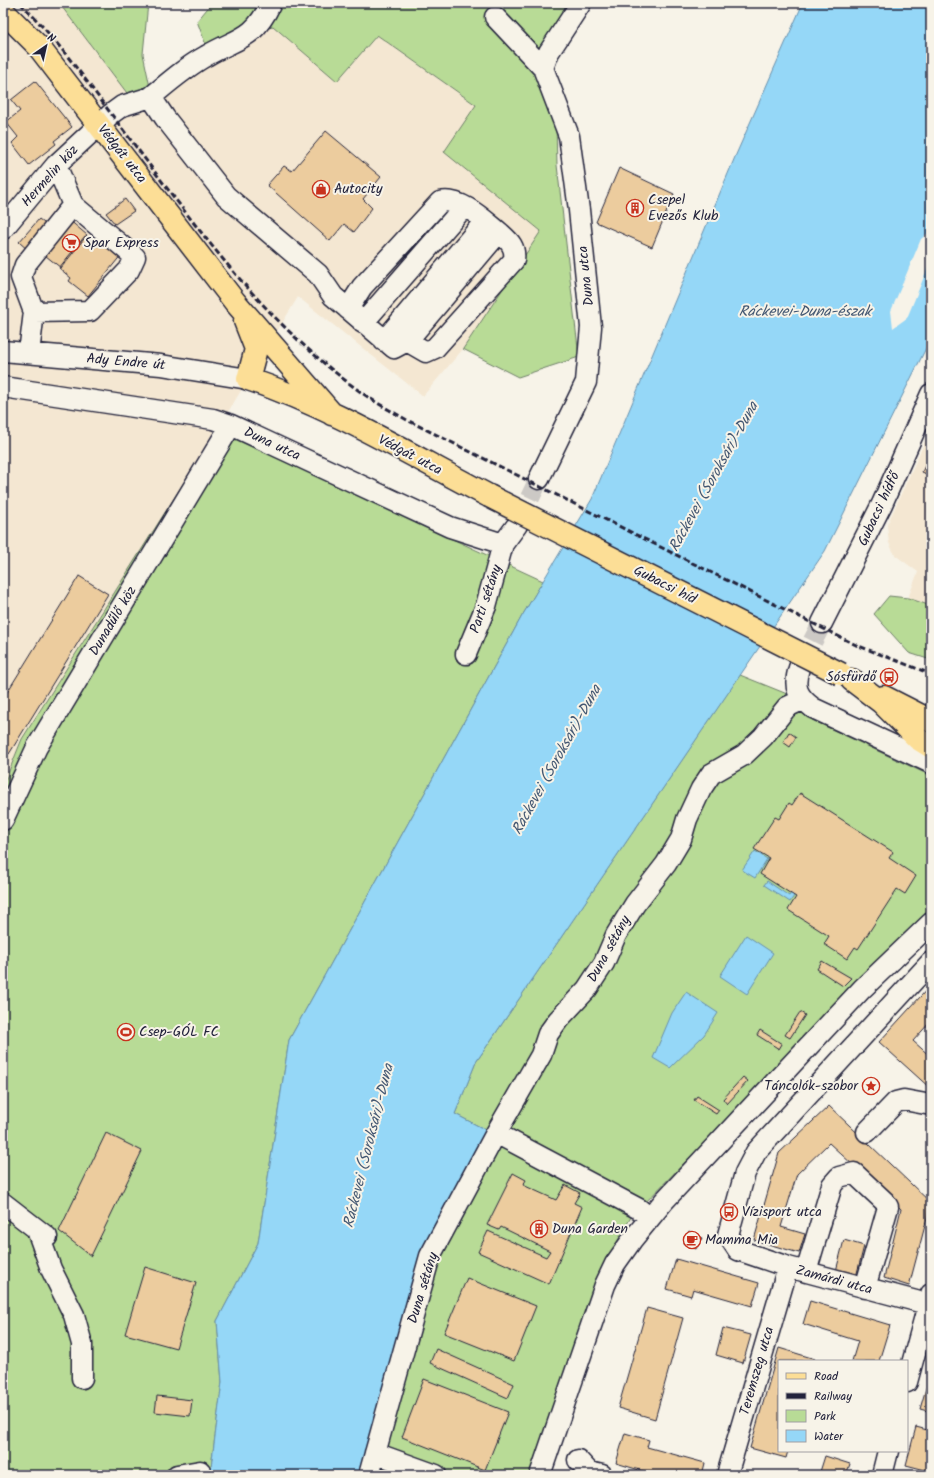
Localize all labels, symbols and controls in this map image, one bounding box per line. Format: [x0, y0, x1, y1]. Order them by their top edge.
north arrow [26, 26, 66, 66]
text: N [43, 29, 59, 48]
street label: Védgát utca [92, 120, 152, 188]
street label: Hermelin köz [16, 140, 84, 212]
place label: Autocity [334, 178, 383, 200]
shop icon: Autocity [311, 179, 331, 199]
place label: Csepel Evezős Klub [648, 189, 719, 227]
building icon: Csepel Evezős Klub [625, 198, 645, 218]
place label: Spar Express [84, 232, 159, 254]
supermarket icon: Spar Express [61, 233, 81, 253]
street label: Duna utca [572, 245, 600, 307]
water label: Ráckevei-Duna-észak [739, 300, 873, 324]
street label: Ady Endre út [86, 348, 167, 376]
water label: Ráckevei (Soroksári)-Duna [663, 397, 766, 556]
street label: Duna utca [240, 421, 304, 467]
street label: Védgát utca [374, 429, 446, 481]
street label: Gubacsi hídfő [852, 467, 907, 550]
street label: Gubacsi híd [630, 560, 701, 611]
street label: Parti sétány [464, 561, 508, 636]
street label: Dunadűlő köz [84, 582, 142, 660]
place label: Sósfürdő [826, 666, 878, 688]
bus stop icon: Sósfürdő [879, 667, 899, 687]
water label: Ráckevei (Soroksári)-Duna [506, 680, 609, 839]
street label: Duna sétány [582, 911, 637, 987]
place label: Csep-GÓL FC [139, 1021, 219, 1043]
sports icon: Csep-GÓL FC [116, 1022, 136, 1042]
water label: Ráckevei (Soroksári)-Duna [337, 1061, 401, 1230]
place label: Táncolók-szobor [764, 1075, 859, 1097]
place icon: Táncolók-szobor [861, 1076, 881, 1096]
place label: Vízisport utca [742, 1201, 822, 1223]
bus stop icon: Vízisport utca [719, 1202, 739, 1222]
place label: Duna Garden [552, 1218, 628, 1240]
building icon: Duna Garden [529, 1219, 549, 1239]
place label: Mamma Mia [705, 1229, 778, 1251]
cafe icon: Mamma Mia [682, 1230, 702, 1250]
street label: Duna sétány [402, 1249, 444, 1326]
street label: Zamárdi utca [793, 1259, 875, 1301]
street label: Teremszeg utca [734, 1324, 780, 1418]
legend [778, 1360, 908, 1452]
text: Road [814, 1367, 839, 1386]
text: Railway [814, 1387, 852, 1406]
text: Park [814, 1407, 836, 1426]
text: Water [814, 1427, 844, 1446]

